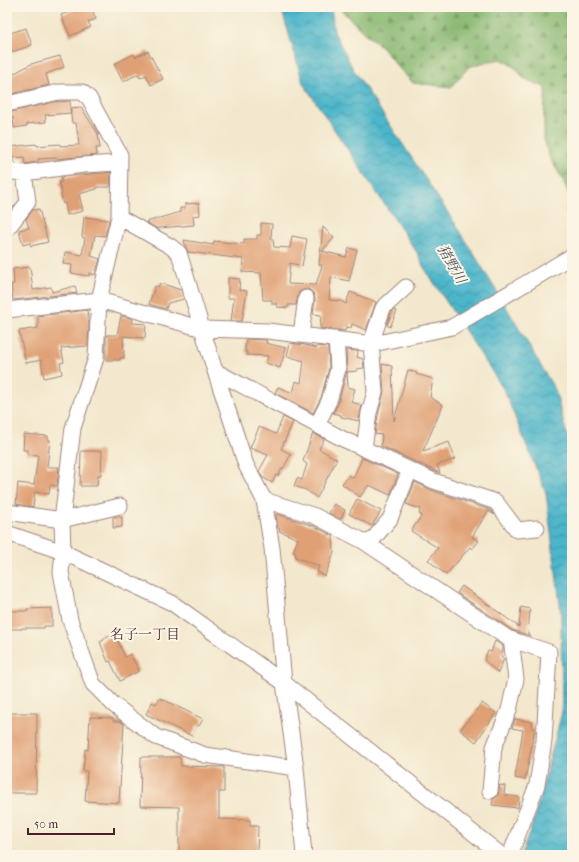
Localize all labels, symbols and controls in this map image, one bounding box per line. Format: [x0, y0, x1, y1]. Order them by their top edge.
water label: 猪野川 [434, 242, 470, 288]
district label: 名子一丁目 [110, 626, 180, 643]
scale bar [28, 810, 114, 836]
text: 50 m [34, 817, 58, 831]

